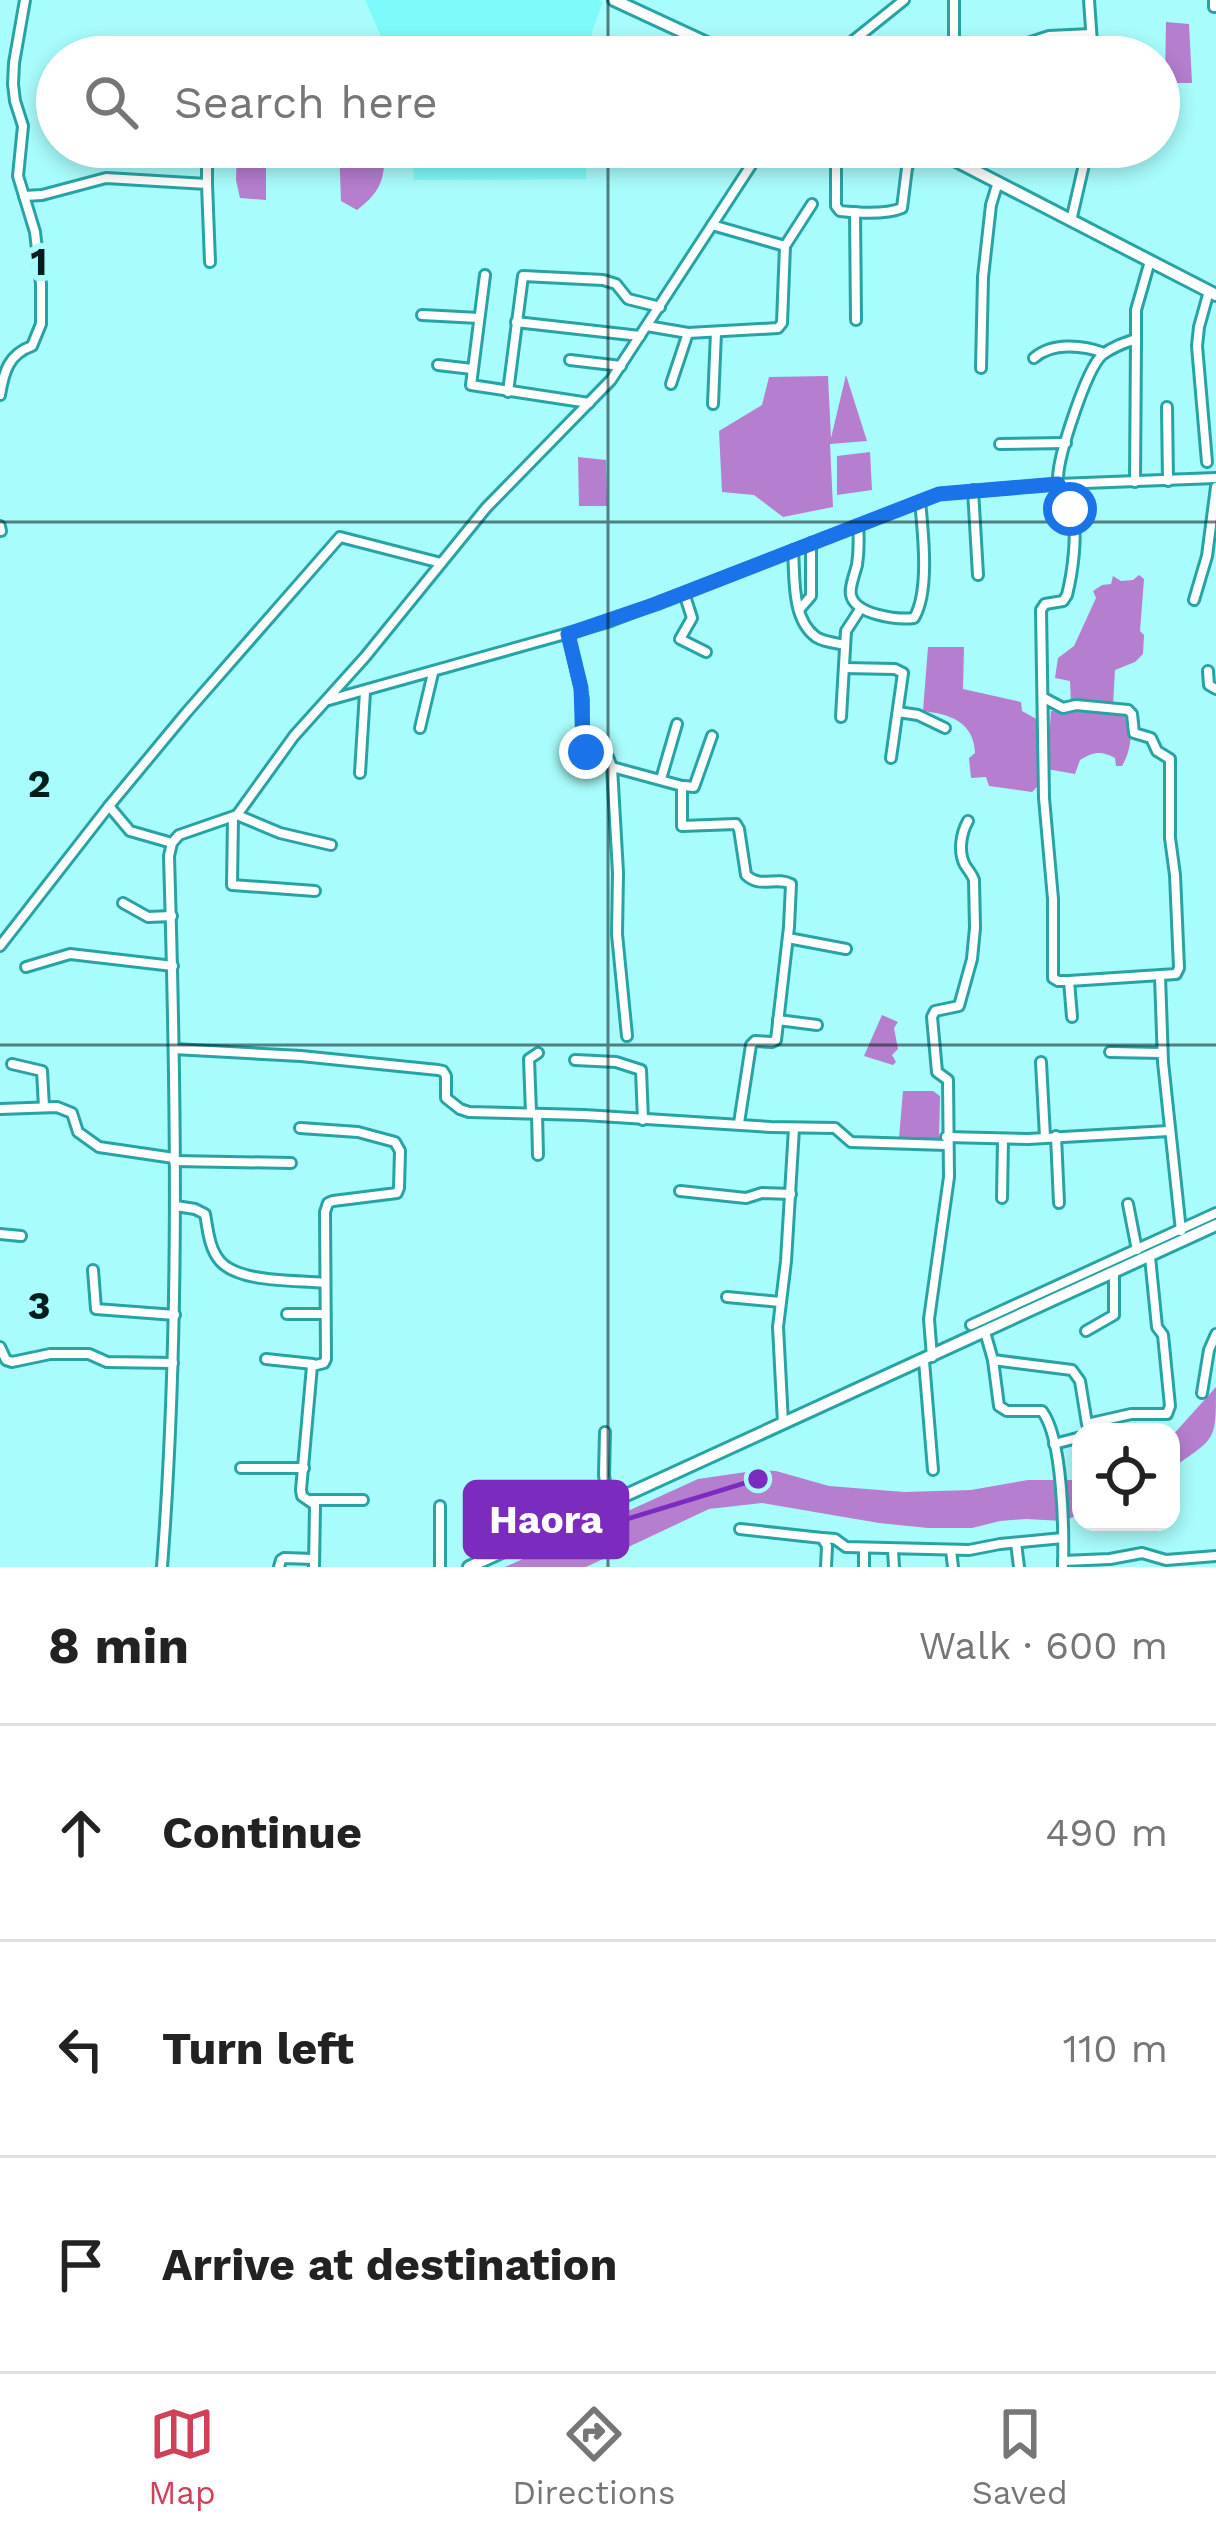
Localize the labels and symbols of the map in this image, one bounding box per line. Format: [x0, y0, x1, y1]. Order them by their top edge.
text: 1 [31, 239, 47, 284]
route start [1043, 482, 1097, 536]
route end [559, 725, 613, 779]
text: 2 [27, 761, 51, 806]
text: 3 [27, 1283, 51, 1328]
callout: Haora [465, 1482, 627, 1557]
text: Haora [489, 1497, 603, 1542]

